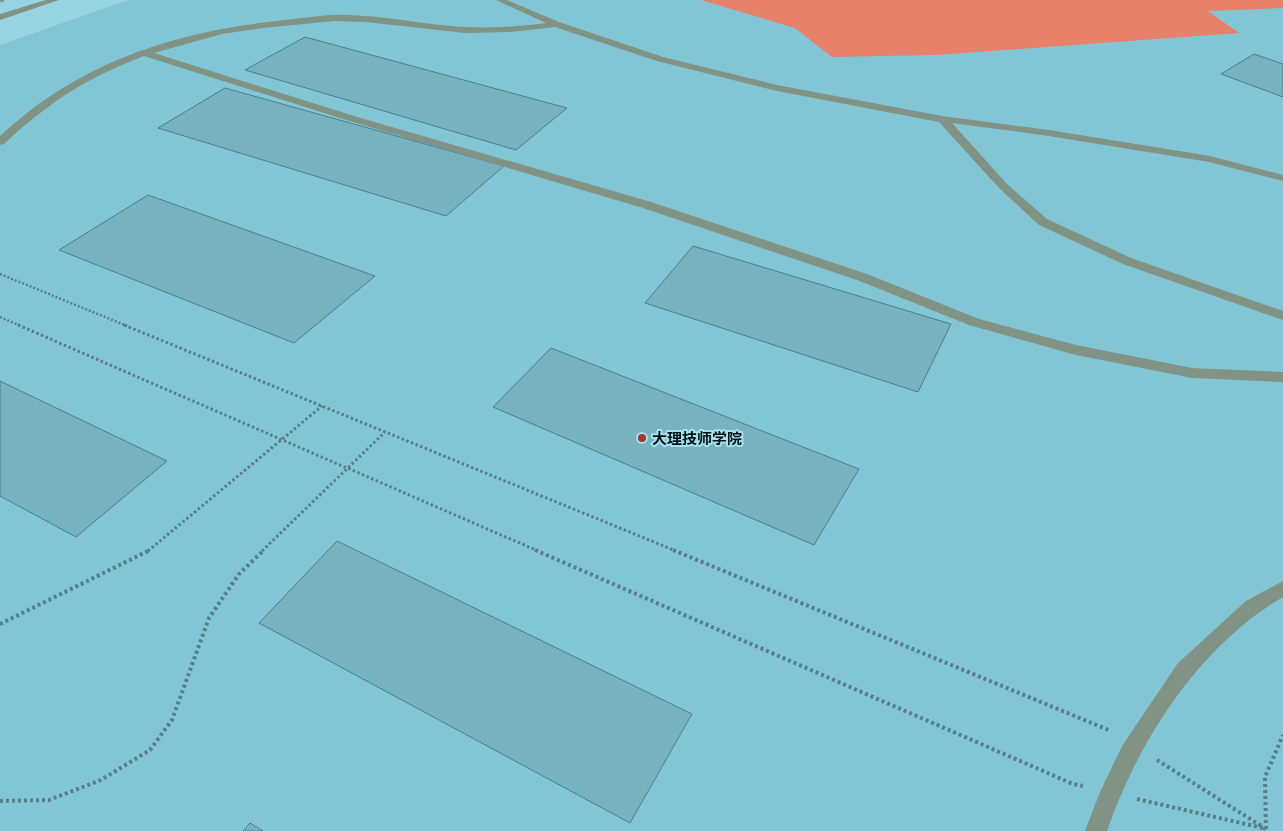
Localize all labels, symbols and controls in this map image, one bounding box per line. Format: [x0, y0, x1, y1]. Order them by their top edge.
place label: 大理技师学院 [652, 429, 742, 448]
marker: 大理技师学院 [636, 432, 648, 444]

